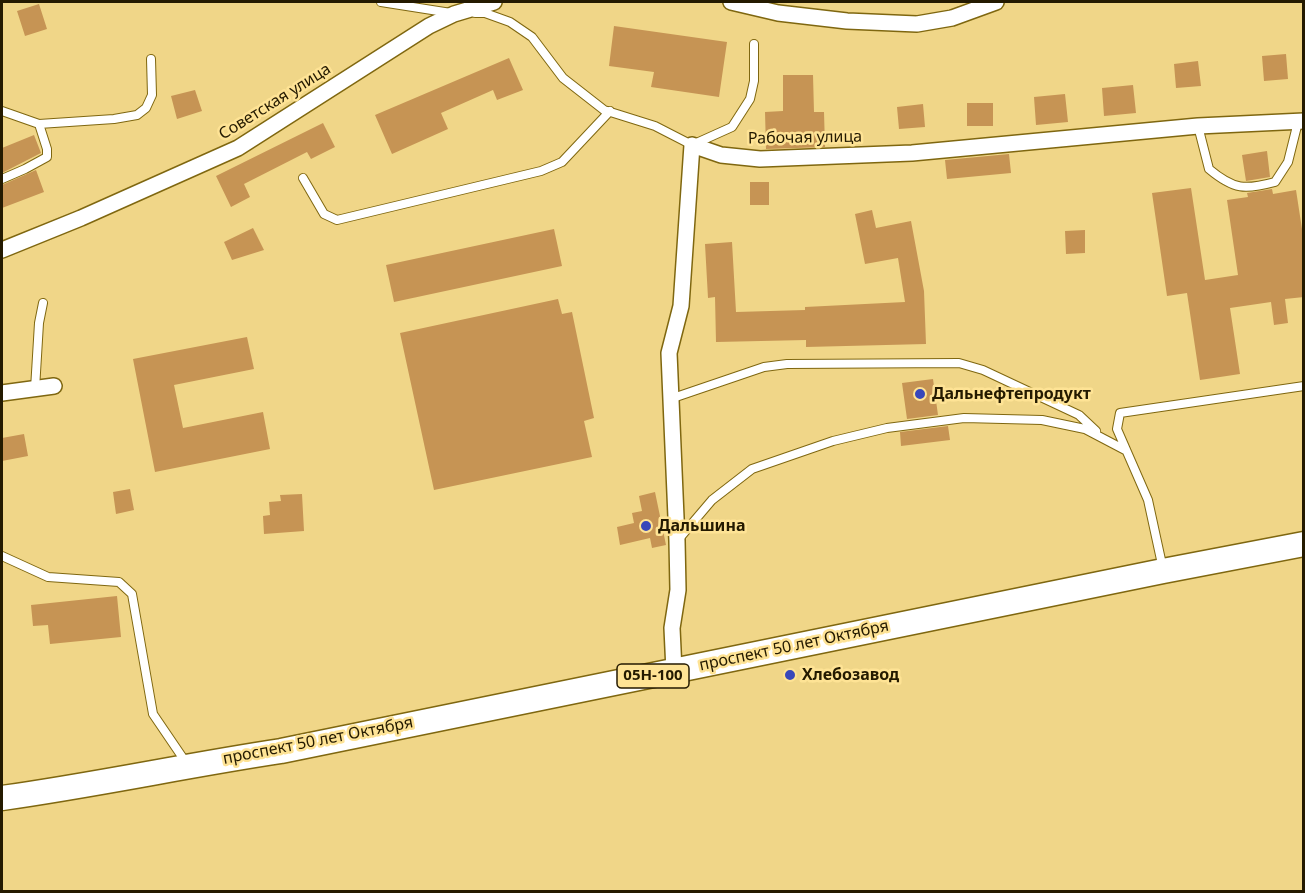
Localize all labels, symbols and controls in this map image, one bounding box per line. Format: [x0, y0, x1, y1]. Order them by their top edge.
street label: Советская улица [215, 60, 335, 144]
street label: Рабочая улица [748, 127, 862, 149]
place label: Дальнефтепродукт [932, 384, 1091, 404]
marker: Дальнефтепродукт [913, 387, 927, 401]
place label: Дальшина [658, 516, 745, 536]
marker: Дальшина [639, 519, 653, 533]
street label: проспект 50 лет Октября [697, 617, 891, 675]
road number: 05Н-100 [617, 664, 689, 688]
place label: Хлебозавод [802, 665, 899, 685]
marker: Хлебозавод [783, 668, 797, 682]
street label: проспект 50 лет Октября [221, 713, 415, 769]

